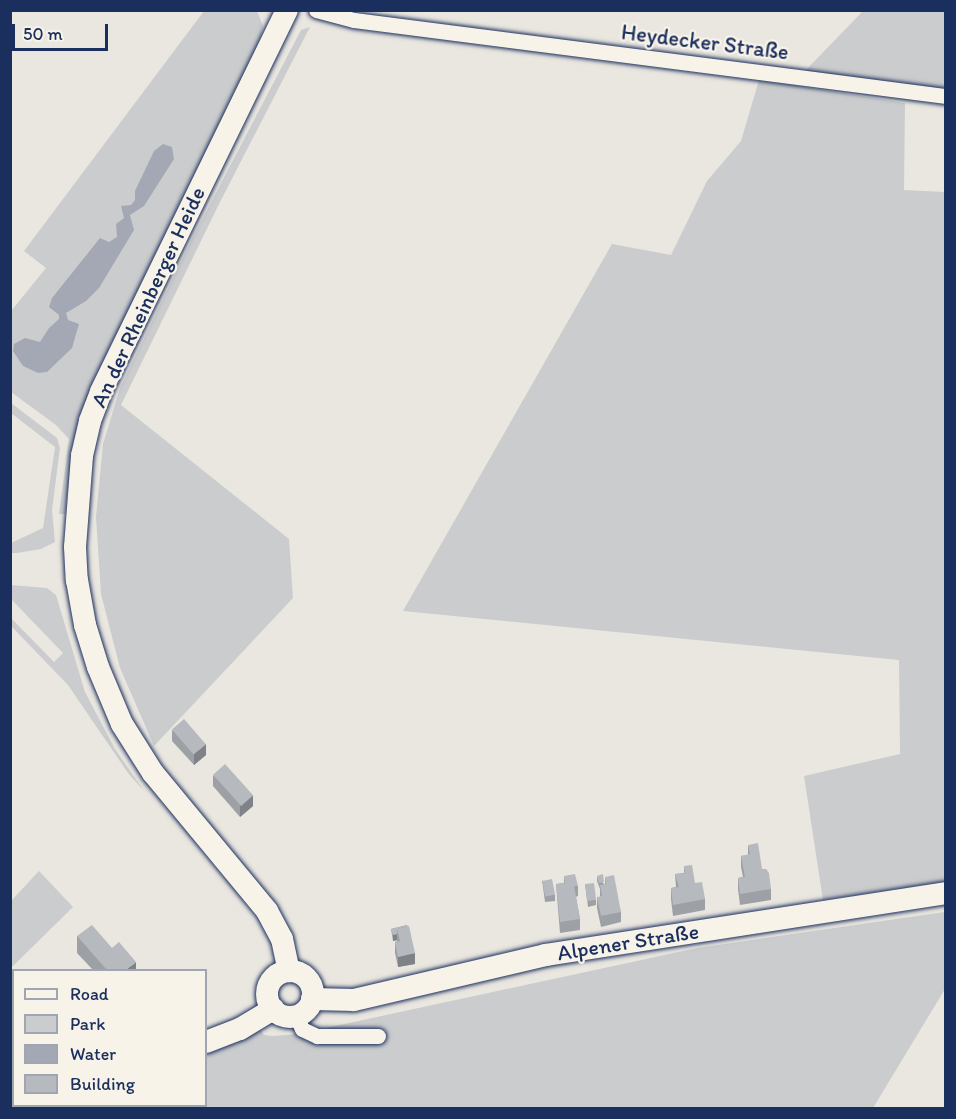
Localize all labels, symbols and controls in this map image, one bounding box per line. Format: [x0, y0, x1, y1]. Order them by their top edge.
scale bar [15, 12, 111, 50]
street label: Heydecker Straße [620, 19, 790, 65]
text: 50 m [23, 23, 63, 45]
street label: An der Rheinberger Heide [85, 182, 211, 412]
street label: Alpener Straße [556, 918, 700, 966]
legend [12, 969, 207, 1107]
text: Road [70, 983, 109, 1005]
text: Park [70, 1013, 105, 1035]
text: Water [70, 1043, 116, 1065]
text: Building [70, 1073, 135, 1095]

